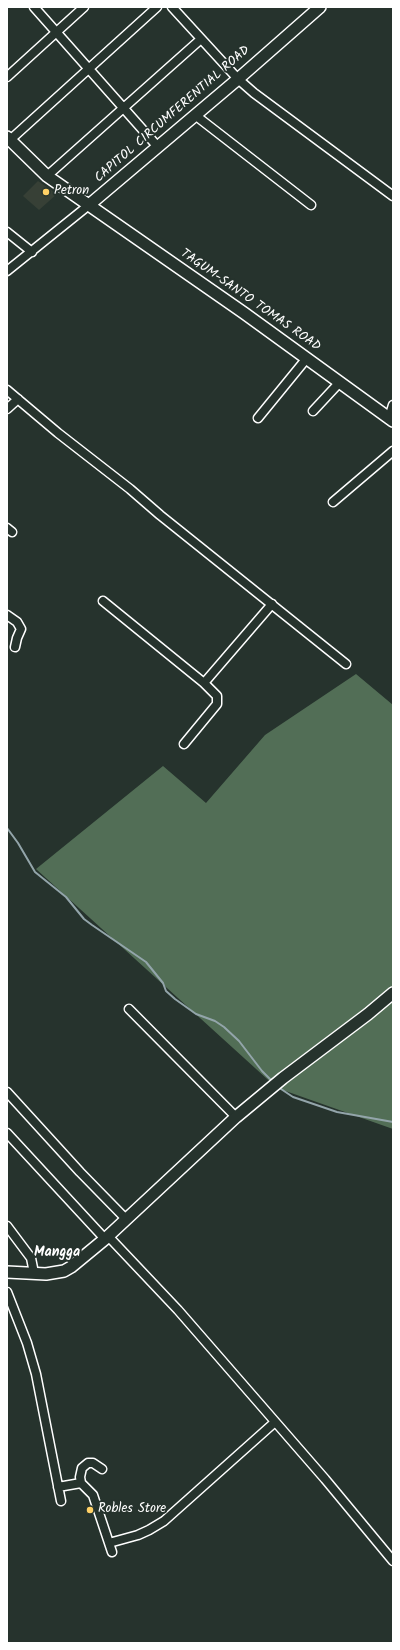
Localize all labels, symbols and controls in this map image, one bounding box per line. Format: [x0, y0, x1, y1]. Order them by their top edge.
street label: CAPITOL CIRCUMFERENTIAL ROAD [92, 43, 254, 187]
place label: Petron [54, 184, 89, 200]
marker: Petron [41, 187, 51, 197]
street label: TAGUM-SANTO TOMAS ROAD [177, 247, 323, 355]
district label: Mangga [34, 1246, 80, 1262]
place label: Robles Store [98, 1502, 166, 1518]
marker: Robles Store [85, 1505, 95, 1515]

